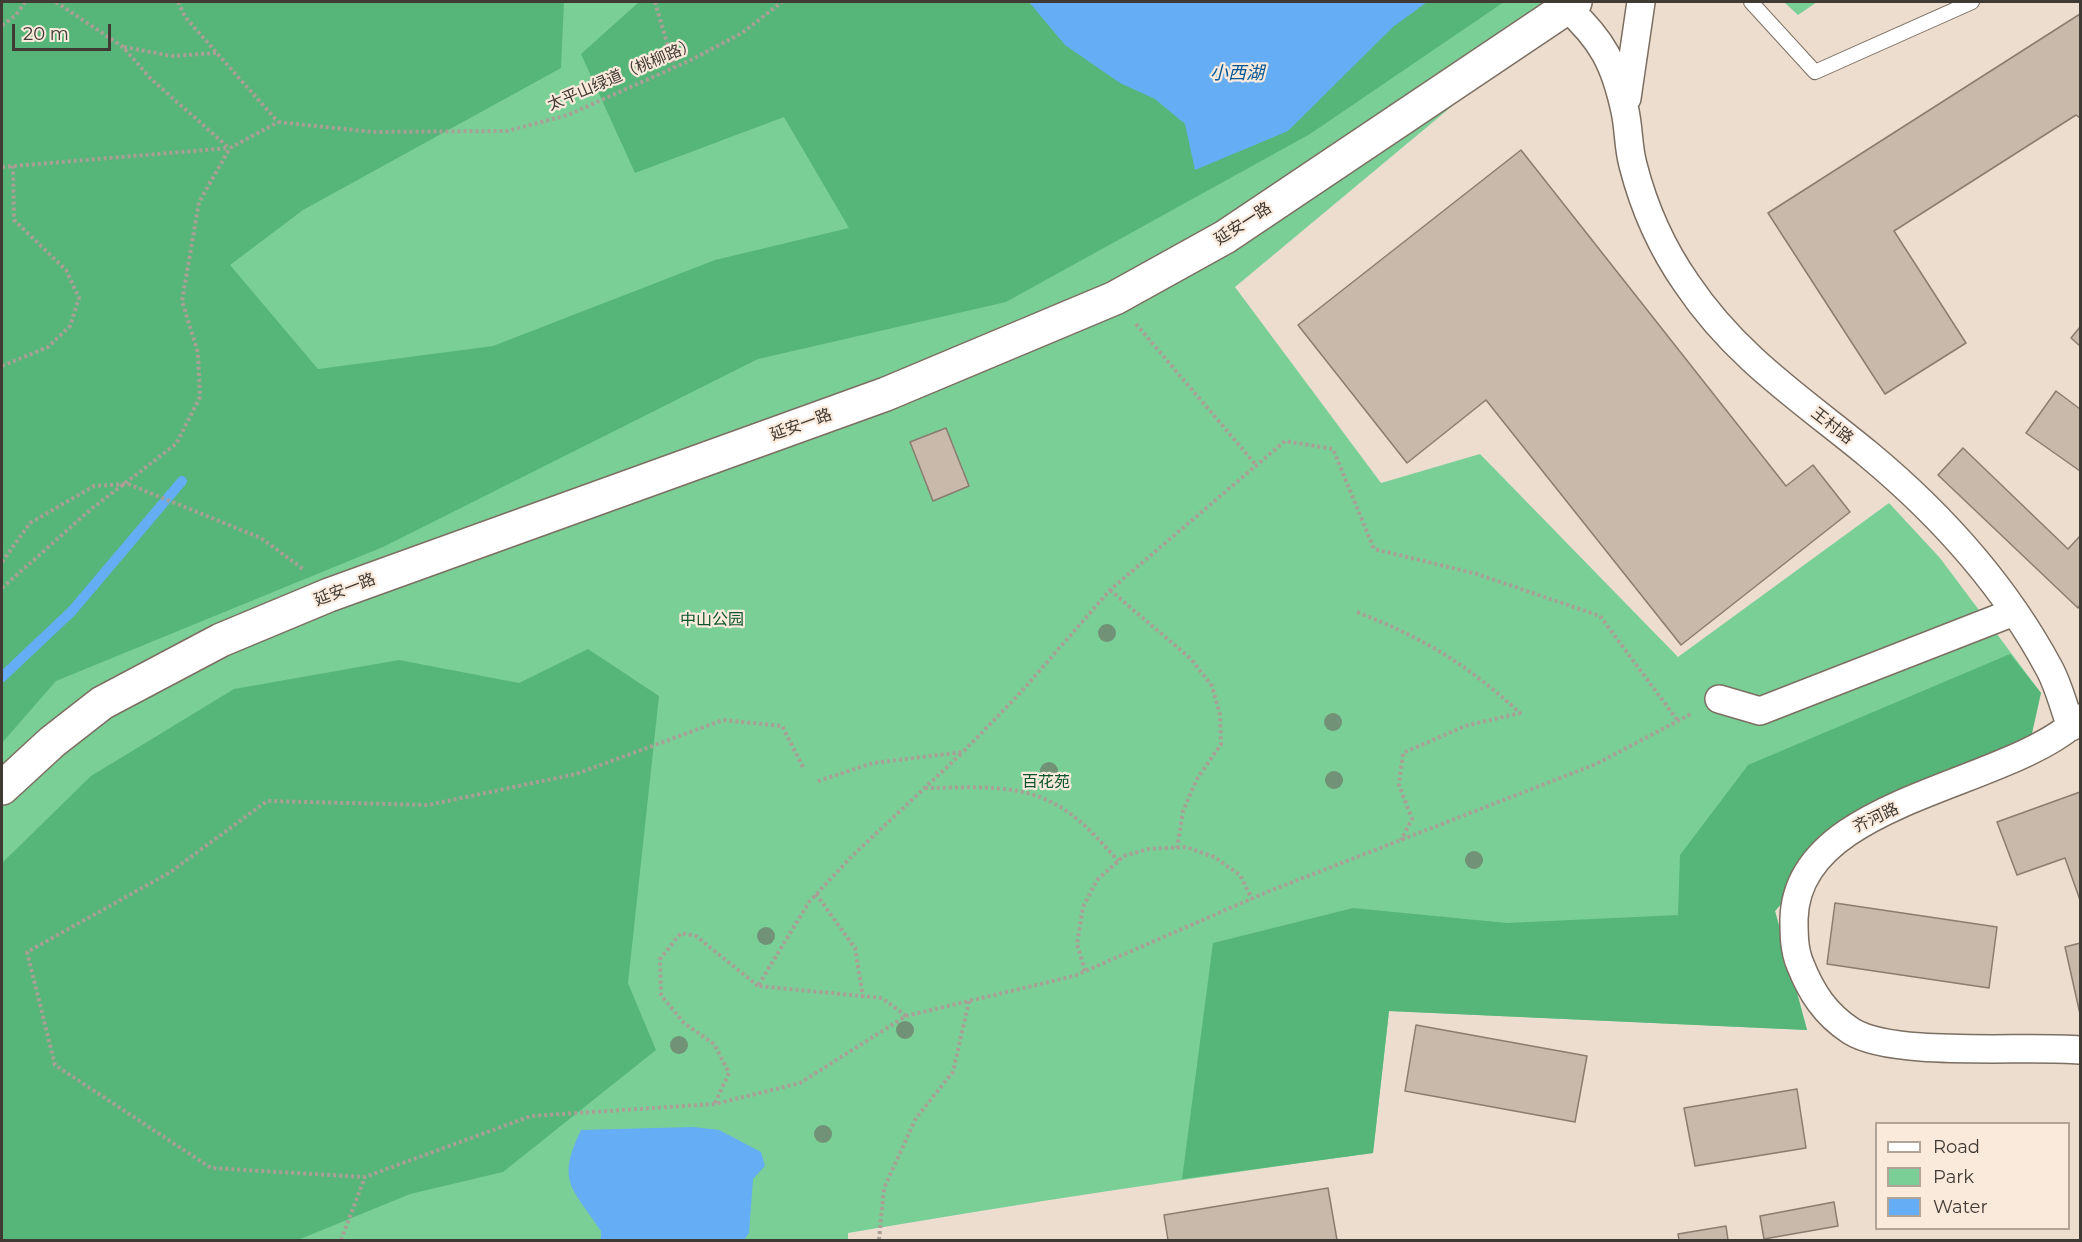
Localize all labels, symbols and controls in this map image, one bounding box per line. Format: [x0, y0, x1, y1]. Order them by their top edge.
scale bar [15, 12, 114, 50]
text: 20 m [23, 23, 69, 45]
street label: 太平山绿道（桃柳路） [545, 35, 699, 115]
water label: 小西湖 [1210, 63, 1264, 85]
street label: 延安一路 [1211, 199, 1275, 249]
street label: 王村路 [1807, 404, 1857, 448]
street label: 延安一路 [768, 405, 834, 445]
street label: 延安一路 [312, 570, 378, 610]
park label: 中山公园 [680, 610, 744, 630]
park label: 百花苑 [1022, 772, 1070, 792]
street label: 齐河路 [1850, 799, 1902, 837]
legend [1875, 1122, 2070, 1230]
text: Road [1933, 1136, 1980, 1158]
text: Park [1933, 1166, 1974, 1188]
text: Water [1933, 1196, 1988, 1218]

